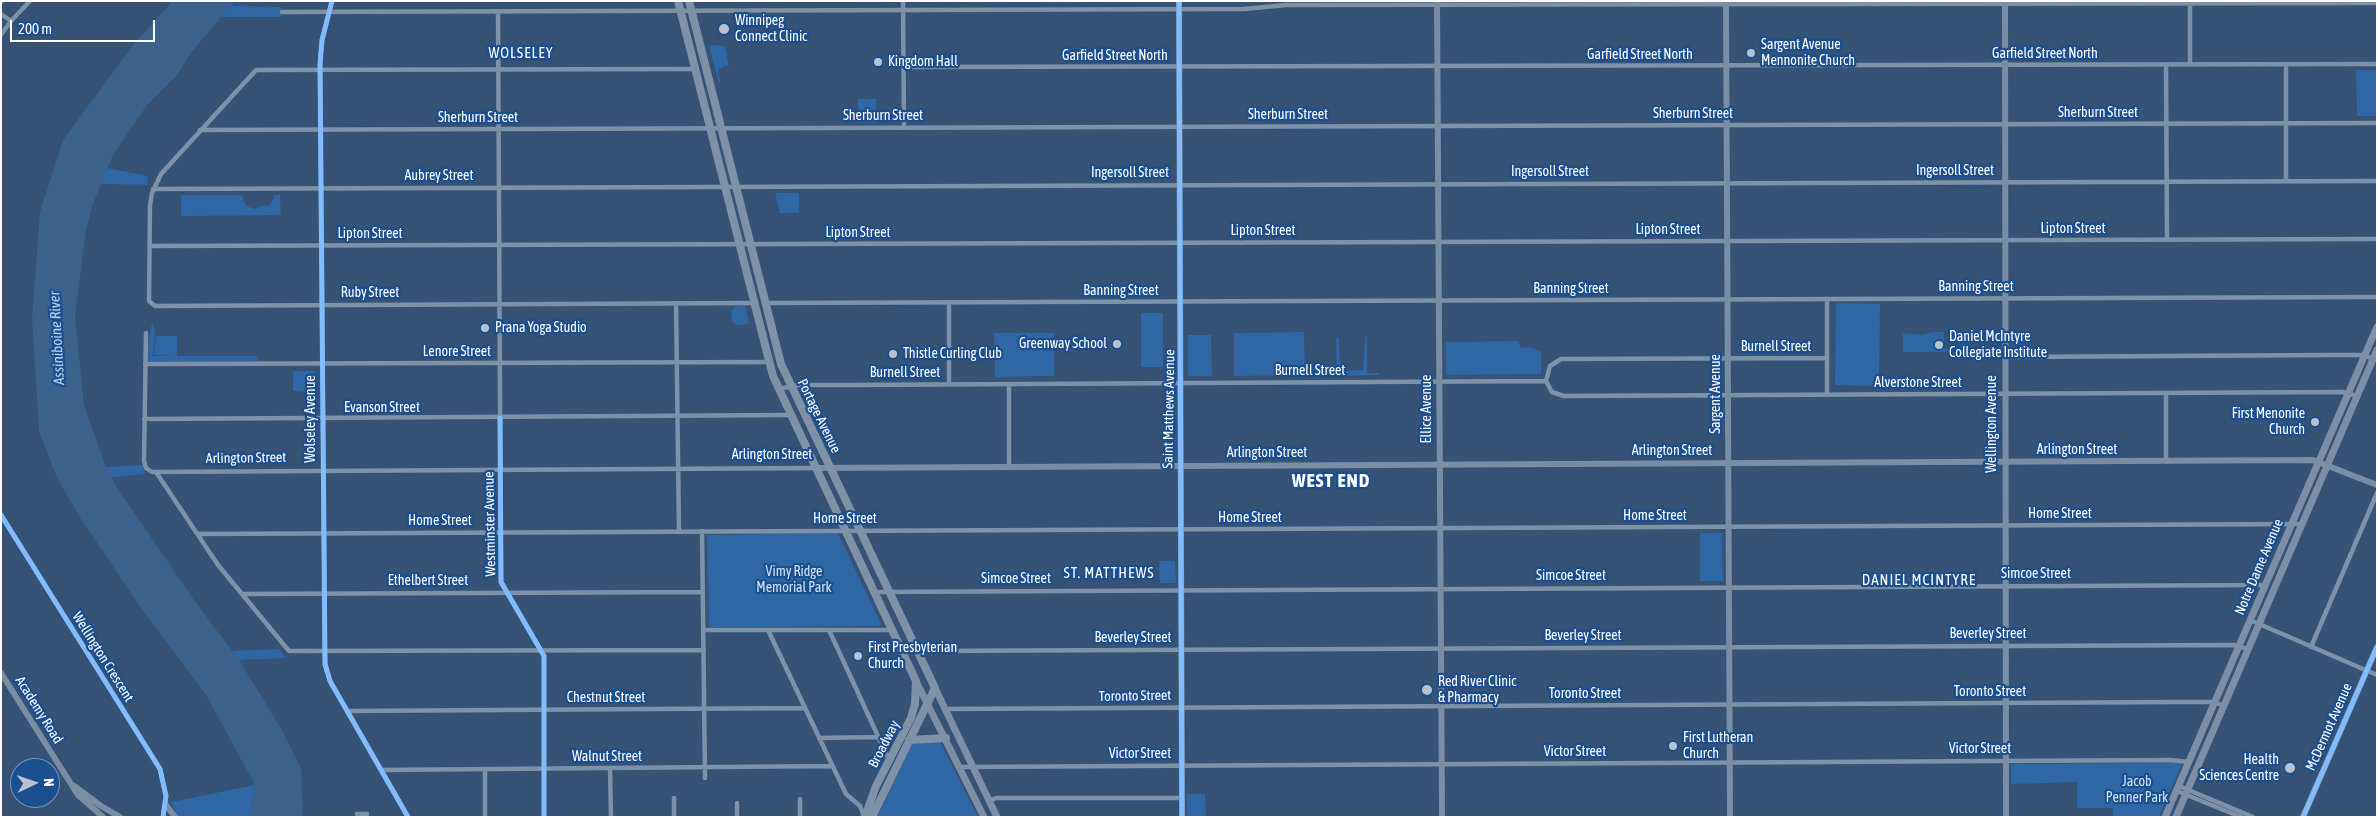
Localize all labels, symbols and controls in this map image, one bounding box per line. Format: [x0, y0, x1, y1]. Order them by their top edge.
scale bar [12, 10, 158, 42]
place label: Winnipeg Connect Clinic [735, 13, 807, 46]
text: 200 m [18, 20, 52, 37]
marker: Winnipeg Connect Clinic [717, 22, 731, 36]
place label: Sargent Avenue Mennonite Church [1761, 37, 1855, 70]
district label: WOLSELEY [488, 44, 554, 62]
street label: Garfield Street North [1992, 46, 2098, 62]
street label: Garfield Street North [1587, 47, 1693, 63]
marker: Sargent Avenue Mennonite Church [1745, 47, 1757, 59]
street label: Garfield Street North [1062, 48, 1168, 64]
place label: Kingdom Hall [888, 54, 958, 70]
marker: Kingdom Hall [872, 56, 884, 68]
street label: Sherburn Street [2058, 105, 2138, 121]
street label: Sherburn Street [1653, 106, 1733, 122]
street label: Sherburn Street [1248, 107, 1328, 123]
street label: Sherburn Street [843, 108, 923, 124]
street label: Sherburn Street [438, 110, 518, 126]
street label: Ingersoll Street [1916, 163, 1994, 179]
street label: Ingersoll Street [1511, 164, 1589, 180]
street label: Ingersoll Street [1091, 165, 1169, 181]
street label: Aubrey Street [404, 168, 474, 184]
street label: Lipton Street [2040, 221, 2106, 237]
street label: Lipton Street [1635, 222, 1701, 238]
street label: Lipton Street [1230, 223, 1296, 239]
street label: Lipton Street [825, 225, 891, 241]
street label: Lipton Street [337, 226, 403, 242]
street label: Banning Street [1938, 279, 2014, 295]
street label: Banning Street [1533, 281, 1609, 297]
street label: Banning Street [1083, 283, 1159, 299]
street label: Ruby Street [341, 285, 399, 301]
water label: Assiniboine River [46, 291, 68, 385]
place label: Prana Yoga Studio [495, 320, 587, 336]
marker: Prana Yoga Studio [479, 322, 491, 334]
place label: Daniel McIntyre Collegiate Institute [1949, 329, 2047, 362]
place label: Greenway School [1019, 336, 1107, 352]
marker: Greenway School [1111, 338, 1123, 350]
street label: Burnell Street [1741, 339, 1811, 355]
marker: Daniel McIntyre Collegiate Institute [1933, 339, 1945, 351]
street label: Lenore Street [423, 344, 491, 360]
place label: Thistle Curling Club [903, 346, 1002, 362]
marker: Thistle Curling Club [887, 348, 899, 360]
street label: Saint Matthews Avenue [1160, 349, 1178, 469]
street label: Sargent Avenue [1708, 354, 1724, 434]
street label: Burnell Street [1275, 363, 1345, 379]
street label: Burnell Street [870, 365, 940, 381]
street label: Wolseley Avenue [303, 375, 319, 463]
street label: Ellice Avenue [1419, 375, 1435, 443]
street label: Alverstone Street [1874, 375, 1962, 391]
street label: Wellington Avenue [1984, 375, 2000, 473]
street label: Portage Avenue [794, 376, 844, 456]
street label: Evanson Street [344, 400, 420, 416]
place label: First Menonite Church [2232, 406, 2305, 438]
marker: First Menonite Church [2309, 416, 2321, 428]
street label: Arlington Street [2037, 442, 2117, 458]
street label: Arlington Street [1632, 443, 1712, 459]
street label: Arlington Street [1227, 445, 1307, 461]
street label: Arlington Street [732, 447, 812, 463]
street label: Arlington Street [206, 449, 286, 467]
district label: WEST END [1291, 470, 1371, 492]
street label: Westminster Avenue [481, 471, 499, 577]
street label: Home Street [2028, 506, 2092, 522]
street label: Home Street [1623, 508, 1687, 524]
street label: Home Street [1218, 510, 1282, 526]
street label: Home Street [813, 511, 877, 527]
street label: Home Street [408, 513, 472, 529]
street label: Notre Dame Avenue [2231, 516, 2287, 618]
park label: Vimy Ridge Memorial Park [756, 564, 832, 596]
district label: ST. MATTHEWS [1062, 564, 1156, 582]
street label: Simcoe Street [2001, 566, 2071, 582]
street label: Simcoe Street [1536, 568, 1606, 584]
street label: Simcoe Street [981, 571, 1051, 587]
district label: DANIEL MCINTYRE [1860, 571, 1978, 589]
street label: Ethelbert Street [388, 573, 468, 589]
street label: Wellington Crescent [69, 609, 137, 705]
street label: Beverley Street [1949, 626, 2027, 642]
street label: Beverley Street [1544, 628, 1622, 644]
street label: Beverley Street [1094, 630, 1172, 646]
place label: First Presbyterian Church [868, 640, 957, 672]
marker: First Presbyterian Church [852, 650, 864, 662]
street label: Academy Road [12, 673, 66, 747]
place label: Red River Clinic & Pharmacy [1438, 674, 1517, 706]
street label: McDermot Avenue [2302, 681, 2356, 773]
marker: Red River Clinic & Pharmacy [1420, 683, 1434, 697]
street label: Toronto Street [1954, 684, 2026, 700]
street label: Toronto Street [1549, 686, 1621, 702]
street label: Toronto Street [1099, 687, 1171, 705]
street label: Chestnut Street [567, 690, 645, 706]
street label: Broadway [865, 717, 903, 771]
place label: First Lutheran Church [1683, 730, 1753, 762]
marker: First Lutheran Church [1667, 740, 1679, 752]
street label: Victor Street [1949, 741, 2011, 757]
street label: Victor Street [1544, 744, 1606, 760]
street label: Victor Street [1109, 746, 1171, 762]
street label: Walnut Street [572, 749, 642, 765]
place label: Health Sciences Centre [2199, 752, 2279, 784]
north arrow [10, 758, 60, 808]
marker: Health Sciences Centre [2283, 761, 2297, 775]
park label: Jacob Penner Park [2106, 774, 2168, 806]
text: N [41, 778, 57, 787]

